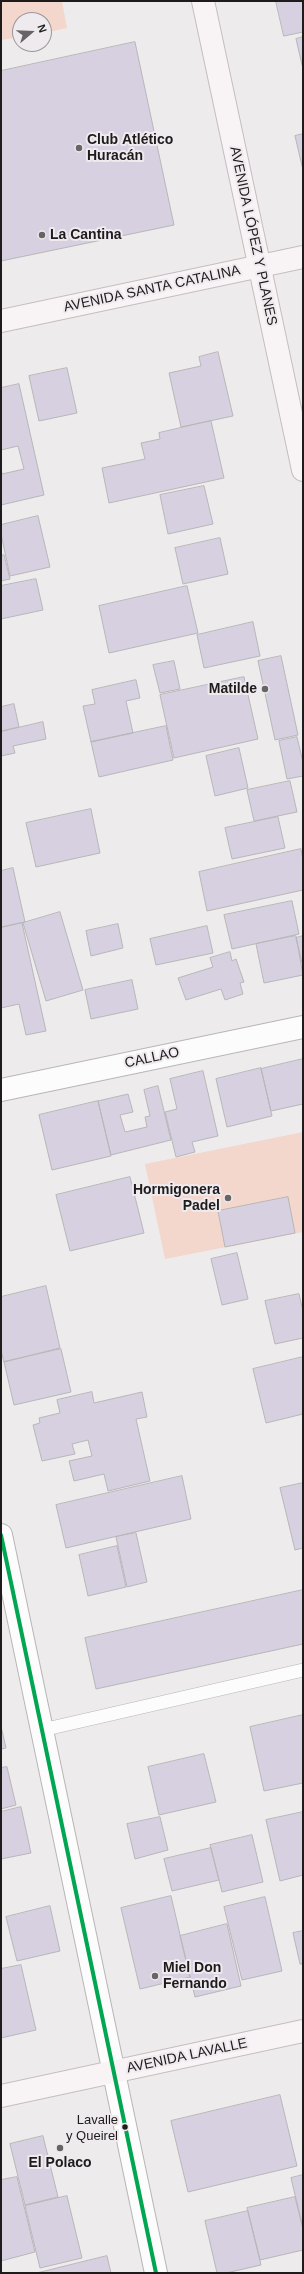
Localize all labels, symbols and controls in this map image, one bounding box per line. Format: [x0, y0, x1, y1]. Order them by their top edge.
north arrow [12, 12, 52, 52]
text: N [35, 23, 49, 34]
place label: Club Atlético Huracán [87, 132, 173, 164]
marker: Club Atlético Huracán [74, 143, 84, 153]
street label: AVENIDA LÓPEZ Y PLANES [226, 145, 280, 327]
place label: La Cantina [50, 227, 122, 243]
marker: La Cantina [37, 230, 47, 240]
street label: AVENIDA SANTA CATALINA [62, 262, 242, 316]
place label: Matilde [209, 681, 257, 697]
marker: Matilde [260, 684, 270, 694]
street label: CALLAO [123, 1044, 181, 1072]
place label: Hormigonera Padel [133, 1182, 220, 1214]
marker: Hormigonera Padel [223, 1193, 233, 1203]
place label: Miel Don Fernando [163, 1960, 227, 1992]
marker: Miel Don Fernando [150, 1971, 160, 1981]
street label: AVENIDA LAVALLE [125, 2035, 249, 2077]
place label: Lavalle y Queirel [66, 2112, 118, 2143]
marker: Lavalle y Queirel [120, 2122, 130, 2132]
marker: El Polaco [55, 2143, 65, 2153]
place label: El Polaco [28, 2155, 92, 2171]

